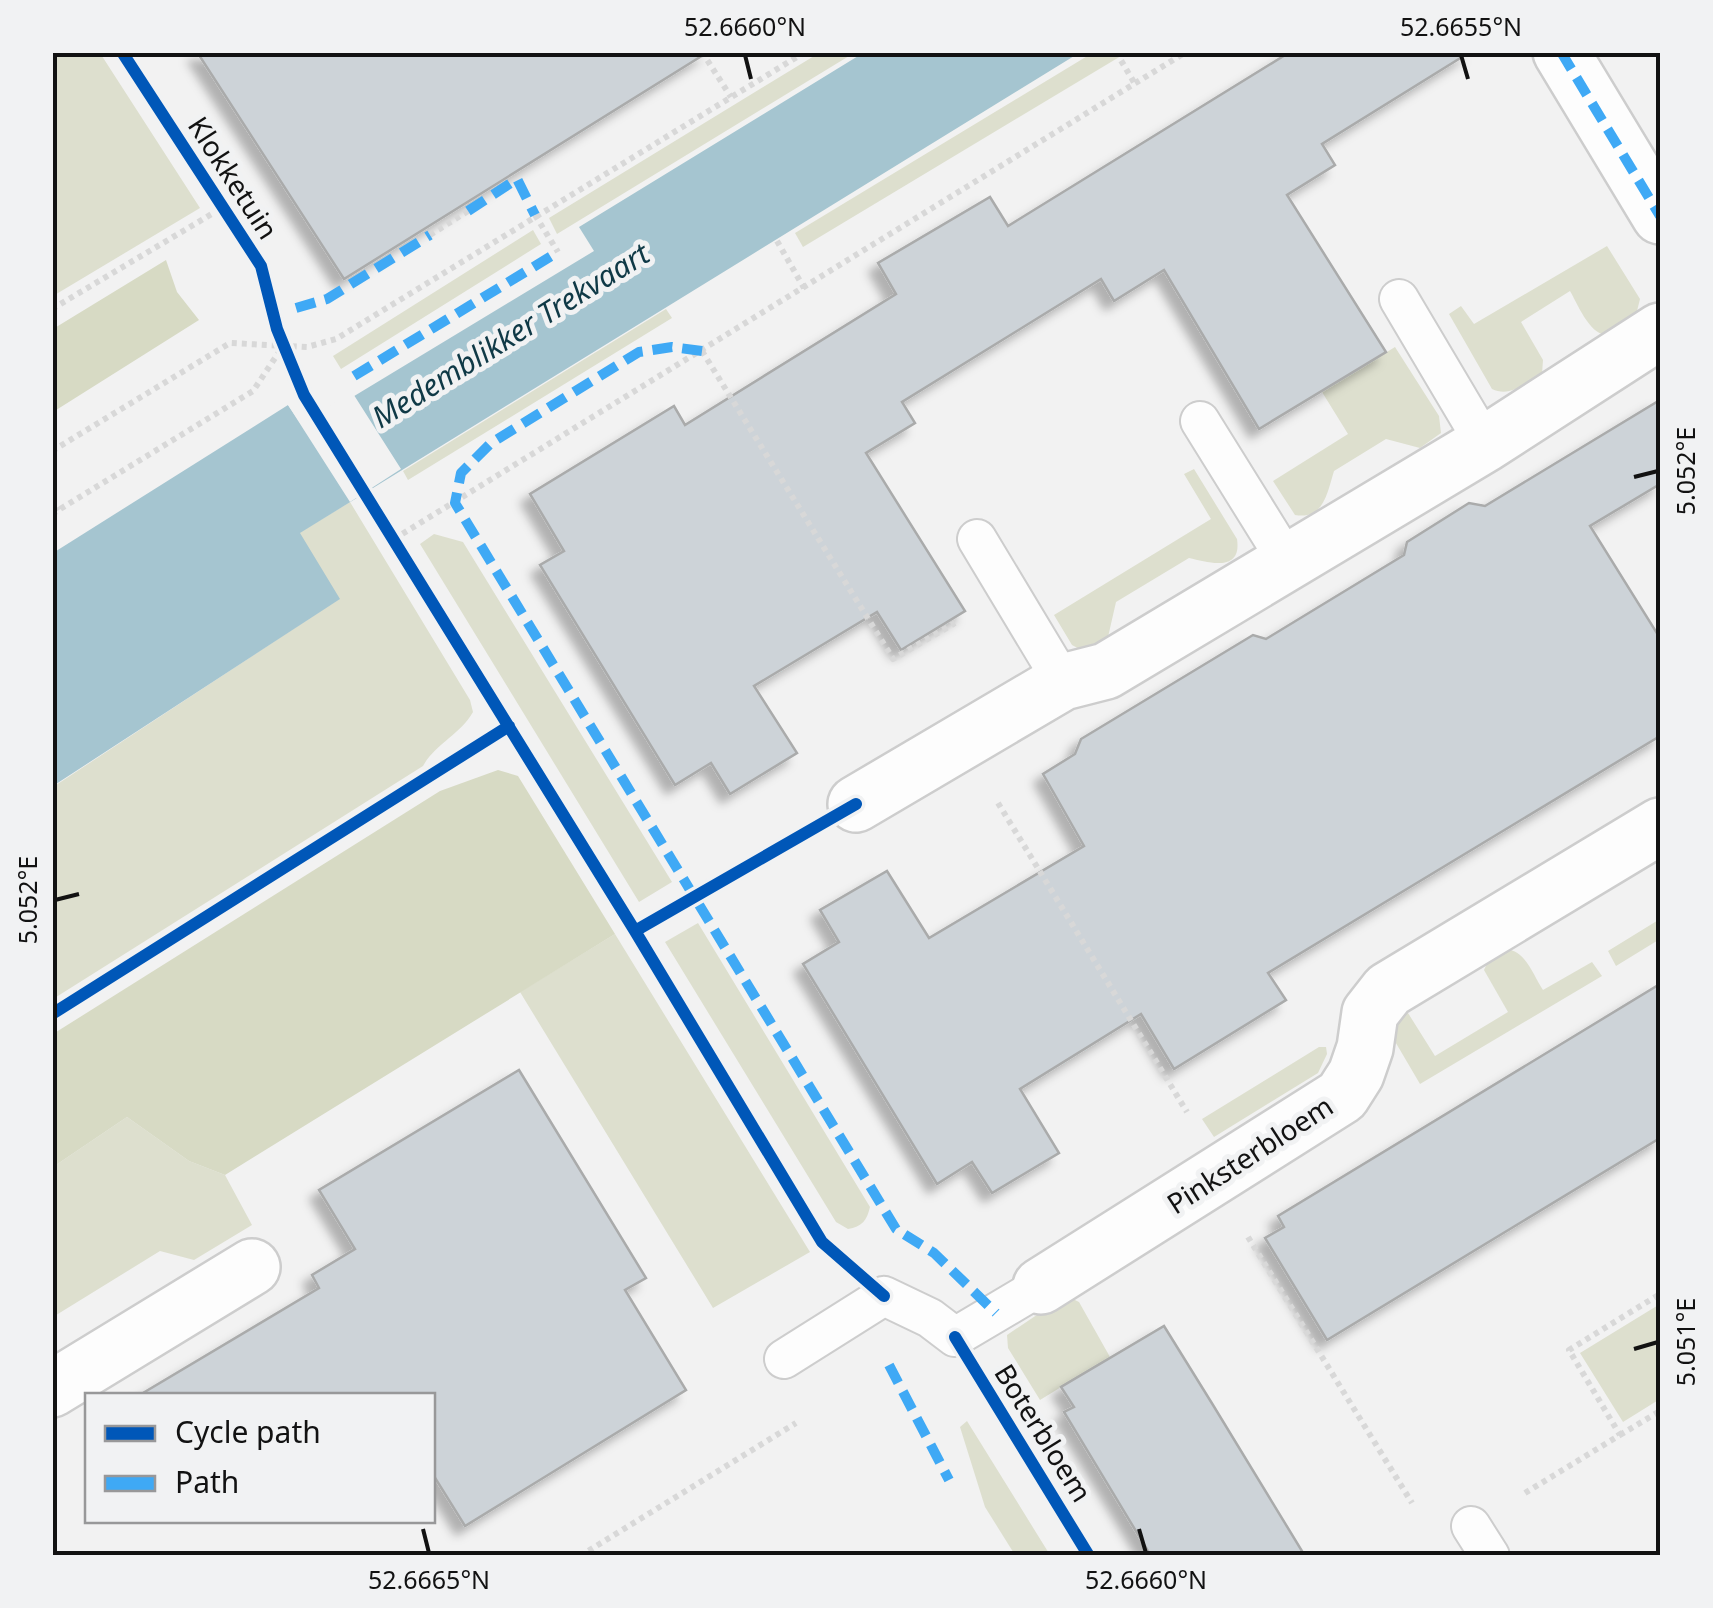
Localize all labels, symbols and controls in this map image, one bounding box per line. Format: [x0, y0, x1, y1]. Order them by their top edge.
text: 52.6660°N [684, 9, 806, 43]
text: 52.6655°N [1400, 9, 1522, 43]
street label: Klokketuin [180, 109, 288, 246]
water label: Medemblikker Trekvaart [364, 232, 658, 437]
text: 5.052°E [1668, 427, 1702, 515]
text: 5.052°E [10, 856, 44, 944]
street label: Pinksterbloem [1159, 1086, 1340, 1222]
text: 5.051°E [1668, 1298, 1702, 1386]
street label: Boterbloem [986, 1356, 1101, 1509]
legend [85, 1393, 435, 1523]
text: Cycle path [175, 1411, 321, 1452]
text: Path [175, 1461, 239, 1502]
text: 52.6665°N [368, 1562, 490, 1596]
text: 52.6660°N [1085, 1562, 1207, 1596]

